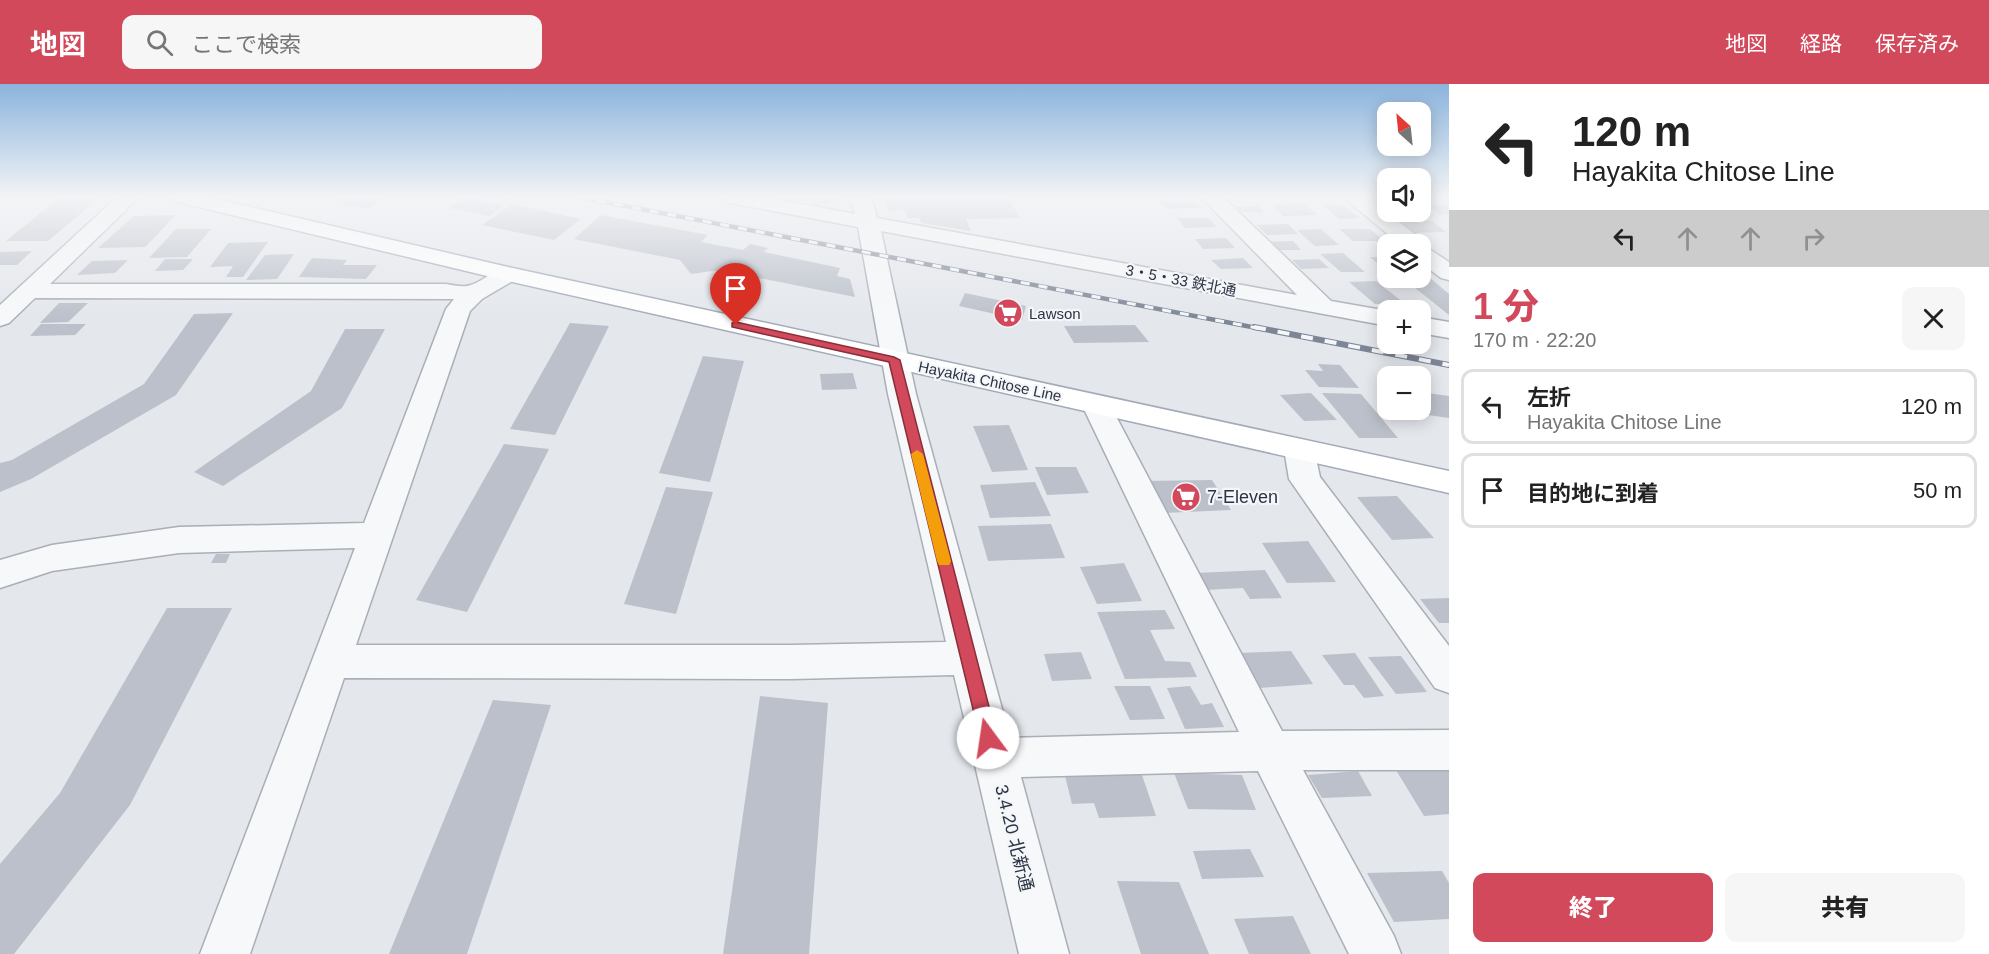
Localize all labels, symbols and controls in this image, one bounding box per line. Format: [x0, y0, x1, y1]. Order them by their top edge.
search box [122, 15, 542, 69]
icon: search [143, 26, 176, 59]
text: 地図 [30, 29, 86, 60]
text: ここで検索 [191, 32, 301, 57]
text: 地図 [1725, 32, 1767, 55]
text: 経路 [1800, 32, 1842, 55]
text: 保存済み [1875, 32, 1959, 55]
north arrow [1377, 102, 1431, 156]
map controls [1377, 102, 1431, 420]
icon: left [1473, 108, 1551, 186]
text: 120 m [1572, 108, 1691, 155]
text: Hayakita Chitose Line [1572, 157, 1835, 187]
button: sound [1377, 168, 1431, 222]
icon: left [1608, 222, 1641, 255]
icon: ahead [1671, 222, 1704, 255]
icon: ahead [1734, 222, 1767, 255]
icon: right [1797, 222, 1830, 255]
button: layers [1377, 234, 1431, 288]
street label: 3・5・33 鉄北通 [1124, 261, 1238, 299]
pin [710, 263, 761, 325]
icon: arrive [719, 272, 752, 305]
text: 1 分 [1473, 286, 1539, 327]
button: close [1902, 287, 1965, 350]
supermarket icon: Lawson [992, 297, 1024, 329]
button: + [1377, 300, 1431, 354]
place label: Lawson [1029, 305, 1081, 322]
text: 170 m · 22:20 [1473, 329, 1596, 351]
street label: Hayakita Chitose Line [917, 358, 1063, 404]
button: − [1377, 366, 1431, 420]
text: 左折 [1527, 385, 1571, 410]
icon: left [1476, 390, 1509, 423]
text: 120 m [1901, 394, 1962, 419]
text: Hayakita Chitose Line [1527, 411, 1722, 433]
icon: arrive [1476, 474, 1509, 507]
text: 50 m [1913, 478, 1962, 503]
supermarket icon: 7-Eleven [1170, 481, 1202, 513]
text: 目的地に到着 [1527, 481, 1659, 506]
place label: 7-Eleven [1207, 487, 1278, 507]
position arrow [956, 706, 1020, 770]
street label: 3.4.20 北新通 [991, 783, 1037, 893]
button: 終了 [1473, 873, 1713, 942]
button: 共有 [1725, 873, 1965, 942]

